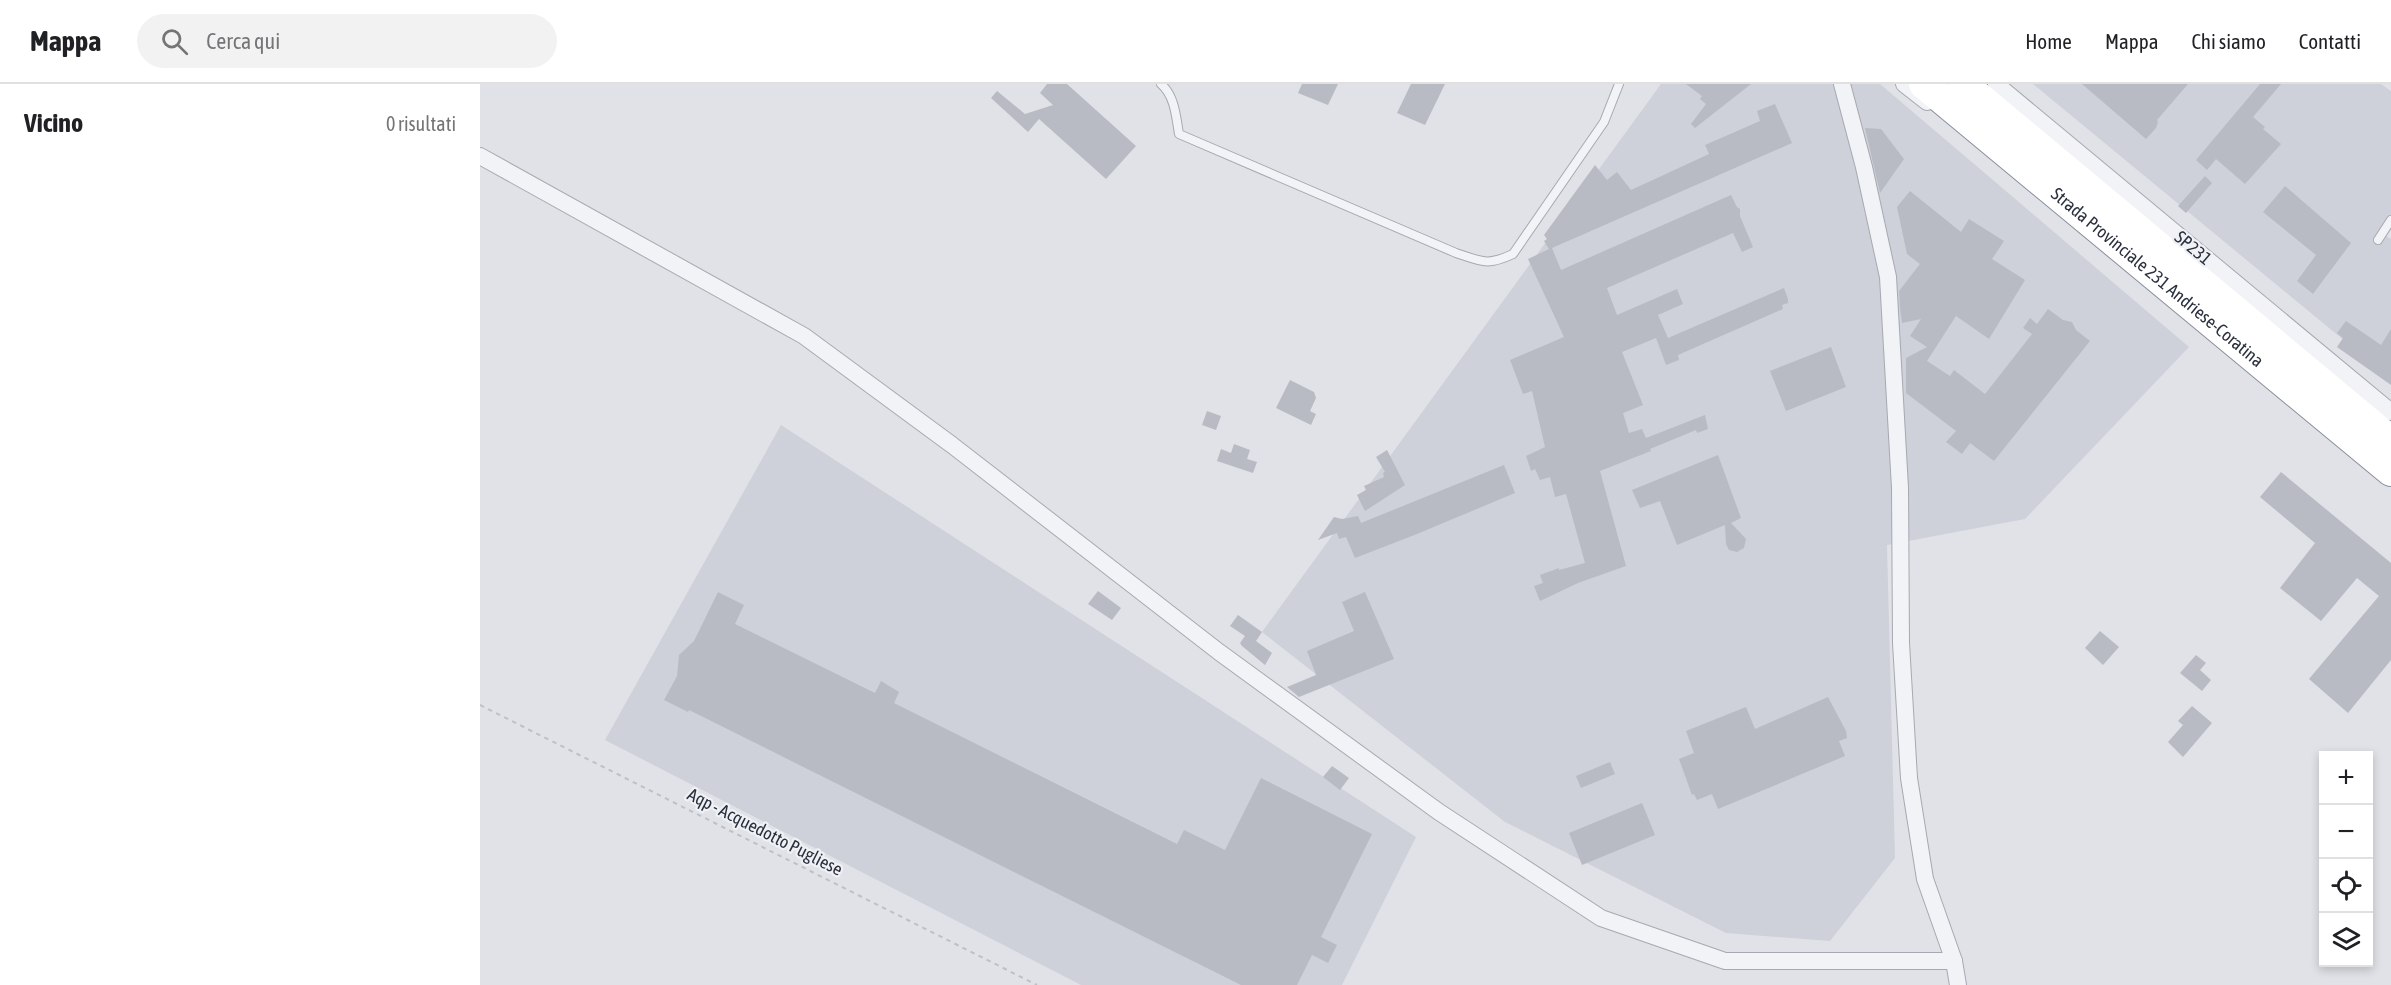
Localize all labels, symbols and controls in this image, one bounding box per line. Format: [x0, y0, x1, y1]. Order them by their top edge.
search box [137, 14, 557, 68]
text: Mappa [30, 25, 101, 57]
icon: search [158, 25, 191, 58]
text: Cerca qui [206, 28, 280, 54]
text: Home [2025, 29, 2072, 53]
text: Mappa [2105, 29, 2158, 53]
text: Chi siamo [2191, 29, 2266, 53]
text: Contatti [2299, 29, 2361, 53]
text: Vicino [24, 108, 83, 138]
text: 0 risultati [386, 112, 456, 135]
street label: Strada Provinciale 231 Andriese-Coratina [2047, 183, 2268, 371]
street label: SP231 [2171, 226, 2216, 269]
map controls [2319, 751, 2373, 967]
button: + [2319, 751, 2373, 805]
street label: Aqp - Acquedotto Pugliese [684, 783, 846, 880]
button: − [2319, 805, 2373, 859]
button: locate [2319, 859, 2373, 913]
button: layers [2319, 913, 2373, 967]

